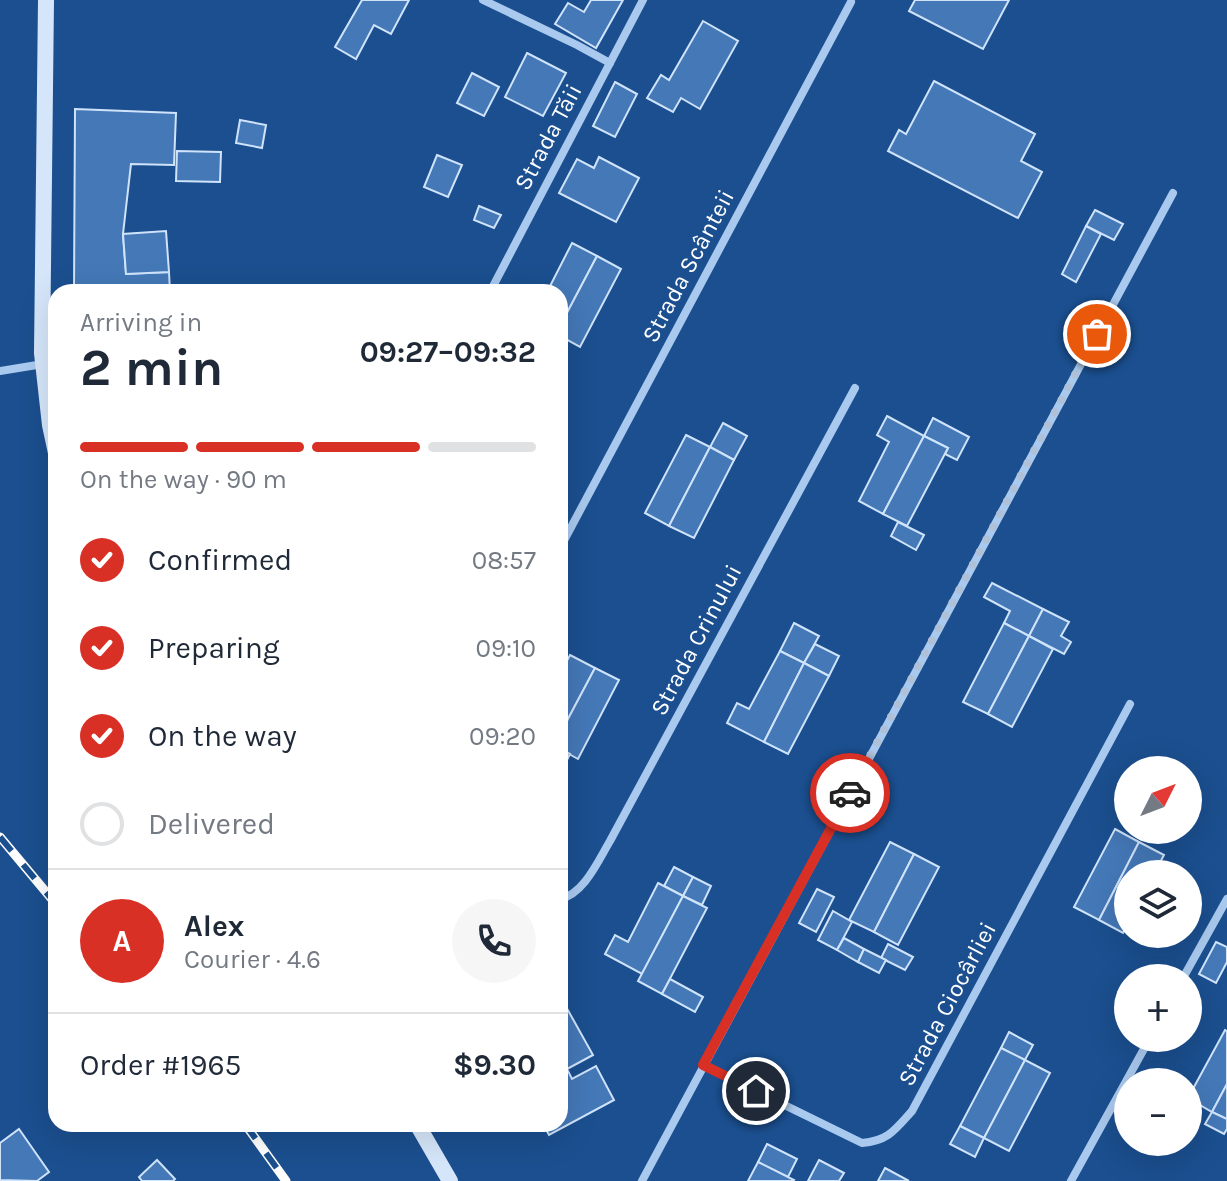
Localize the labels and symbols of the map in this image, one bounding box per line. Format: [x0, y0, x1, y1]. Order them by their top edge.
street label: Strada Tăii [508, 79, 588, 195]
street label: Strada Scânteii [636, 185, 740, 347]
pin [1063, 300, 1131, 368]
street label: Strada Crinului [645, 560, 747, 720]
courier [810, 753, 890, 833]
north arrow [1114, 756, 1202, 844]
street label: Strada Ciocârliei [892, 917, 1002, 1091]
pin [722, 1057, 790, 1125]

